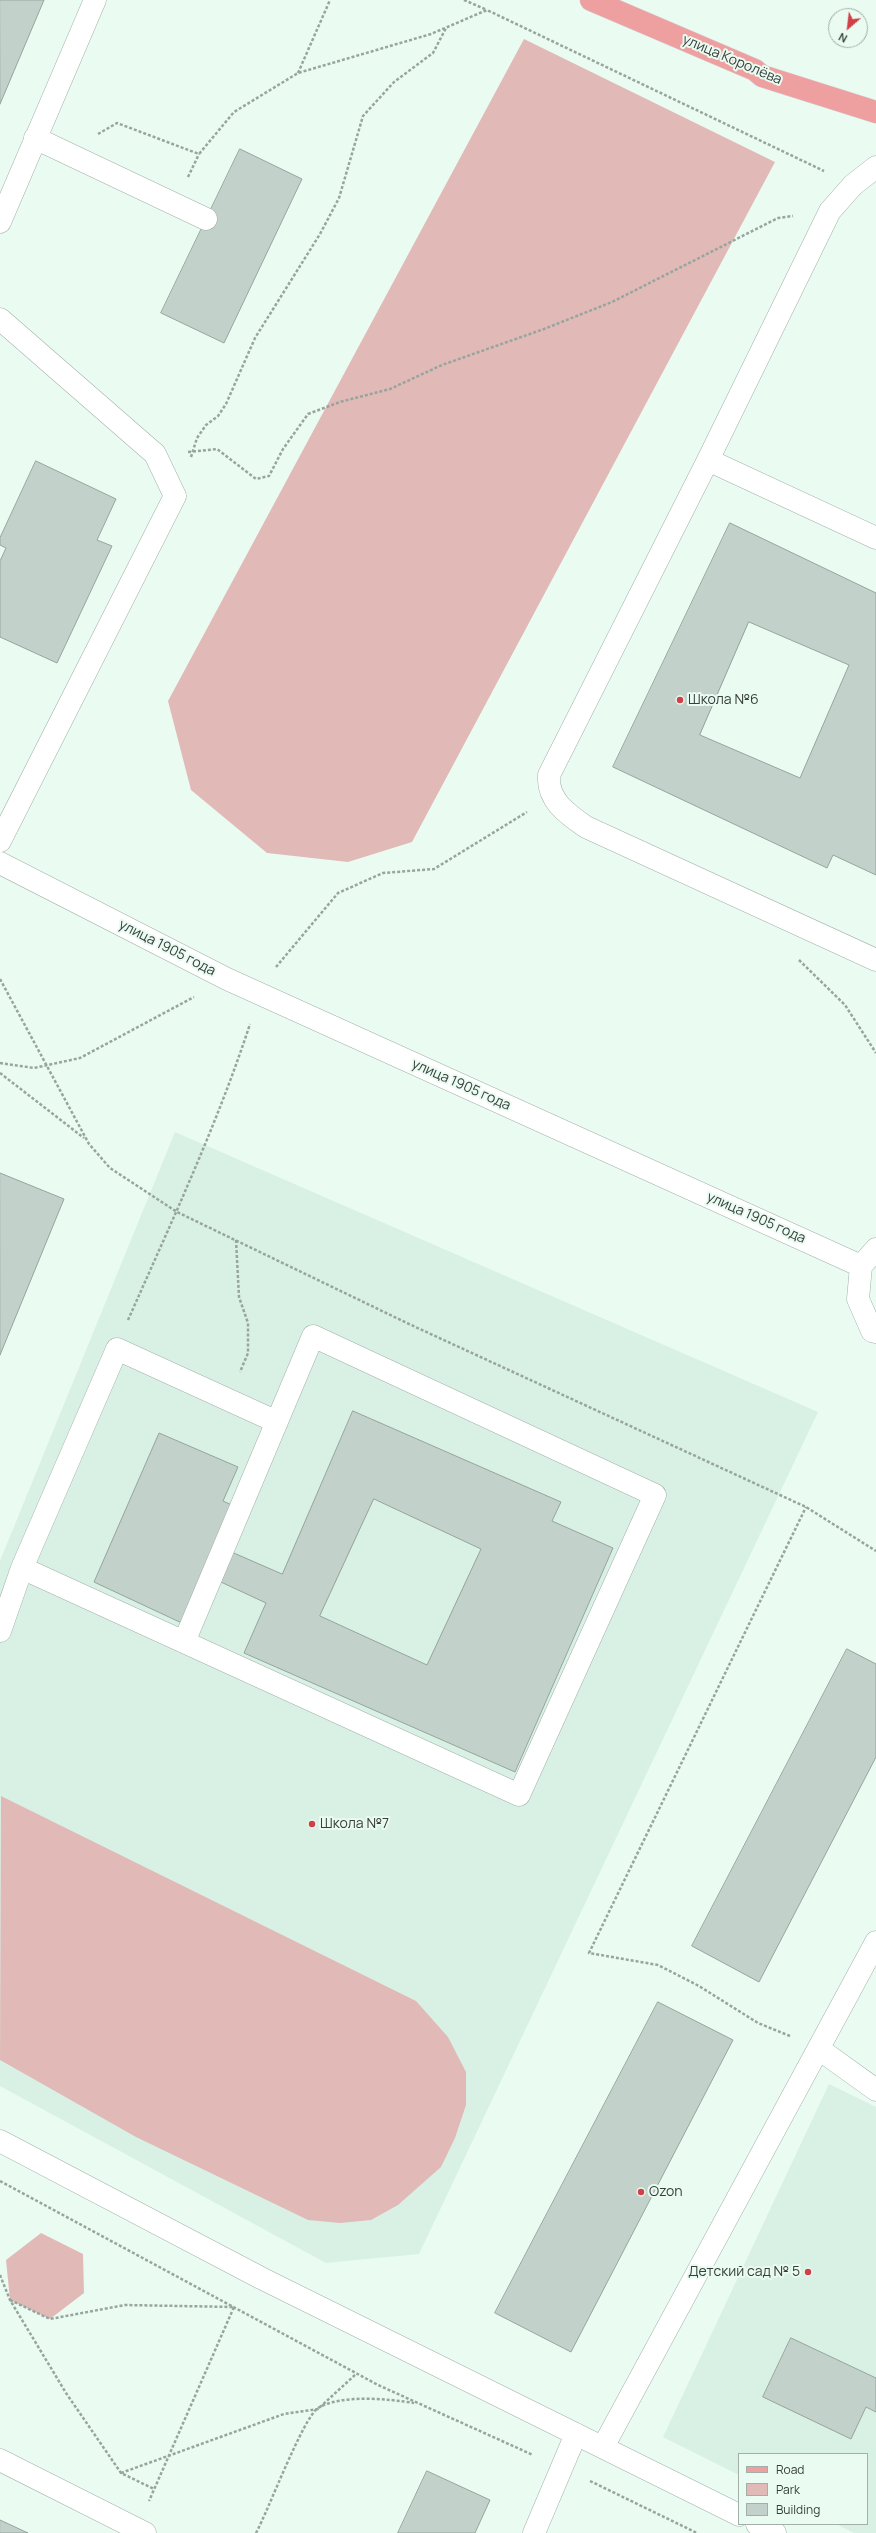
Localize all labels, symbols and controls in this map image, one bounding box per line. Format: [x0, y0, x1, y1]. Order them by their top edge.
north arrow [828, 8, 868, 48]
text: N [836, 30, 850, 47]
street label: улица Королёва [680, 31, 784, 89]
place label: Школа №6 [688, 692, 759, 708]
marker: Школа №6 [675, 695, 685, 705]
street label: улица 1905 года [116, 916, 218, 980]
street label: улица 1905 года [409, 1056, 513, 1114]
street label: улица 1905 года [704, 1189, 808, 1247]
place label: Школа №7 [320, 1816, 389, 1832]
marker: Школа №7 [307, 1819, 317, 1829]
place label: Ozon [649, 2184, 683, 2200]
marker: Ozon [636, 2187, 646, 2197]
place label: Детский сад № 5 [688, 2264, 800, 2280]
marker: Детский сад № 5 [803, 2267, 813, 2277]
legend [738, 2453, 868, 2525]
text: Road [776, 2461, 804, 2478]
text: Park [776, 2481, 800, 2498]
text: Building [776, 2501, 820, 2518]

